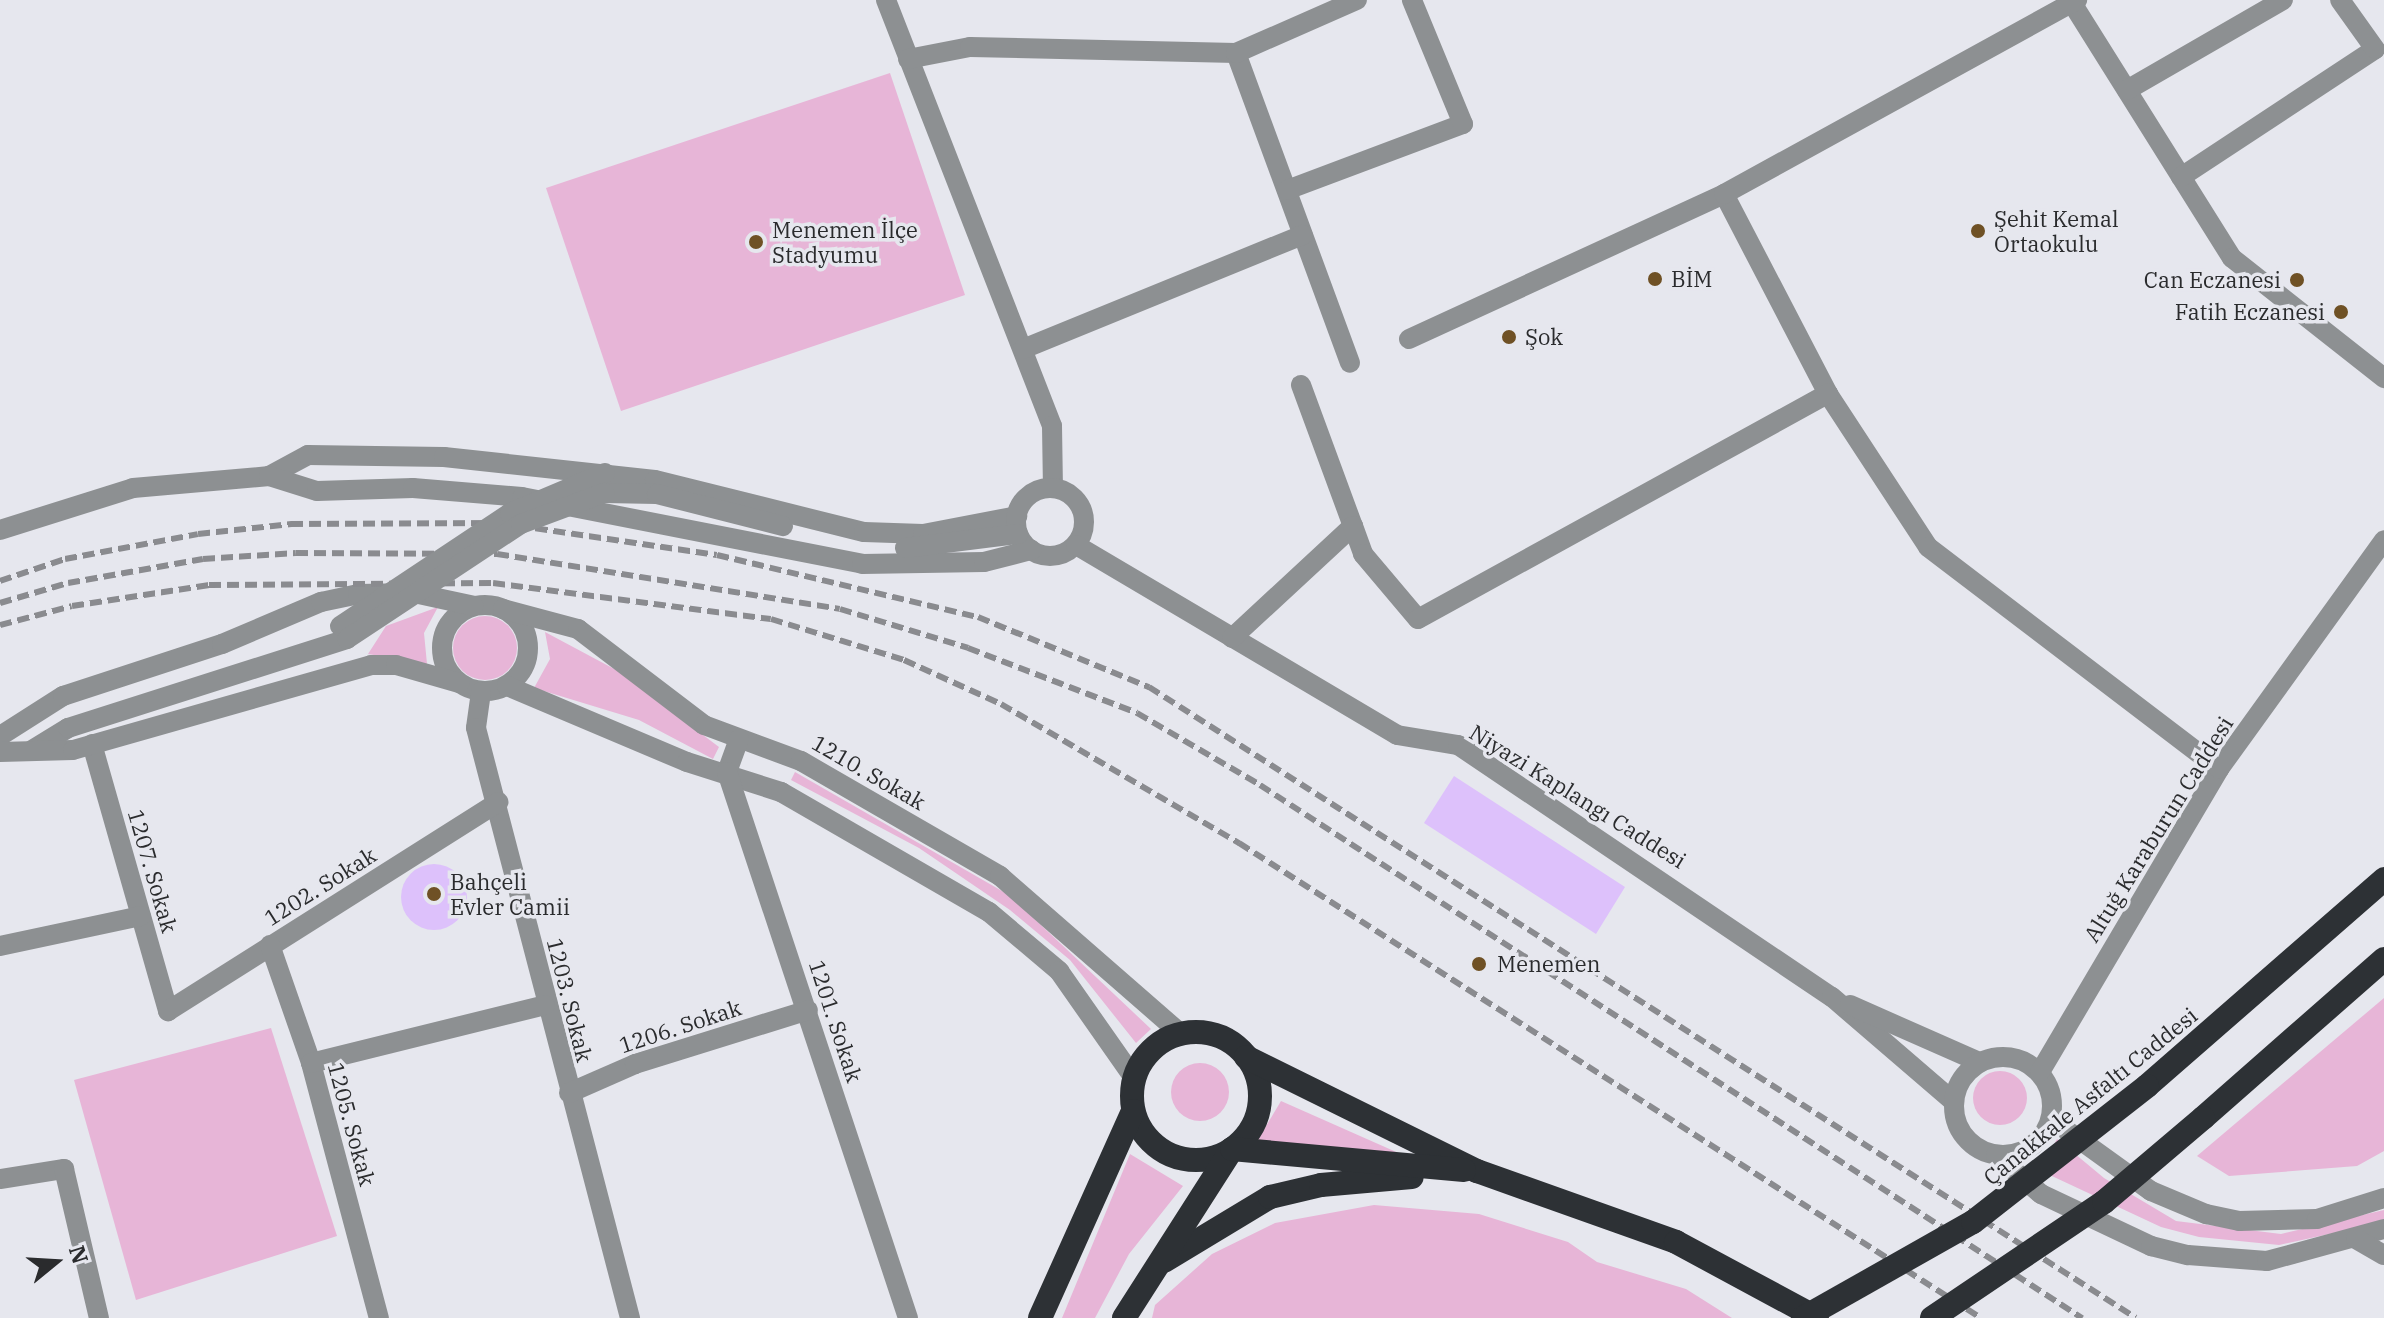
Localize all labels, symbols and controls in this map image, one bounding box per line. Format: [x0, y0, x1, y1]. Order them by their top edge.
place label: Şehit Kemal Ortaokulu [1994, 205, 2119, 256]
place label: Menemen İlçe Stadyumu [772, 216, 918, 268]
marker: Şehit Kemal Ortaokulu [1969, 222, 1987, 240]
marker: Menemen İlçe Stadyumu [747, 233, 765, 251]
place label: BİM [1671, 266, 1713, 292]
place label: Can Eczanesi [2144, 267, 2281, 293]
marker: BİM [1646, 270, 1664, 288]
marker: Can Eczanesi [2288, 271, 2306, 289]
place label: Fatih Eczanesi [2175, 299, 2325, 325]
marker: Fatih Eczanesi [2332, 303, 2350, 321]
place label: Şok [1525, 324, 1563, 350]
marker: Şok [1500, 328, 1518, 346]
street label: Altuğ Karaburun Caddesi [2078, 711, 2238, 947]
street label: Niyazi Kaplangı Caddesi [1465, 718, 1691, 874]
street label: 1210. Sokak [807, 729, 931, 815]
street label: 1207. Sokak [123, 806, 183, 936]
street label: 1202. Sokak [259, 841, 381, 931]
place label: Bahçeli Evler Camii [450, 868, 570, 920]
marker: Bahçeli Evler Camii [425, 885, 443, 903]
street label: 1203. Sokak [542, 935, 598, 1065]
place label: Menemen [1497, 951, 1601, 977]
marker: Menemen [1468, 953, 1490, 975]
street label: 1201. Sokak [804, 957, 868, 1085]
street label: 1206. Sokak [616, 994, 744, 1058]
street label: Çanakkale Asfaltı Caddesi [1978, 1002, 2202, 1190]
street label: 1205. Sokak [323, 1059, 381, 1189]
north arrow [16, 1222, 96, 1302]
text: N [63, 1242, 96, 1267]

